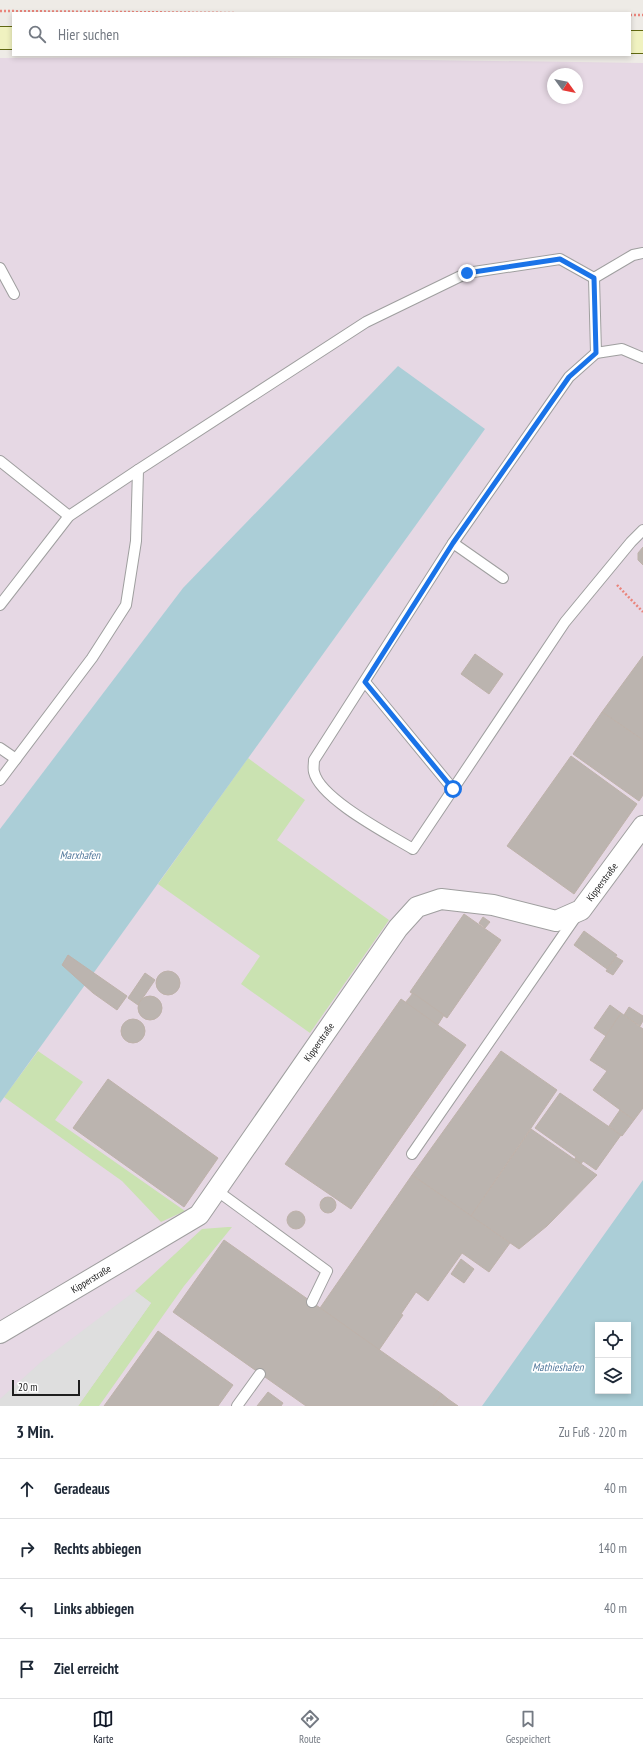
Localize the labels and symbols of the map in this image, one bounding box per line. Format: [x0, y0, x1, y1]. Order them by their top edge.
north arrow [547, 68, 583, 104]
route end [458, 264, 476, 282]
route start [444, 780, 462, 798]
water label: Marxhafen [60, 848, 101, 862]
street label: Kipperstraße [583, 860, 621, 904]
street label: Kipperstraße [301, 1020, 337, 1064]
street label: Kipperstraße [69, 1262, 113, 1296]
water label: Mathieshafen [532, 1360, 585, 1374]
scale bar [12, 1378, 80, 1397]

